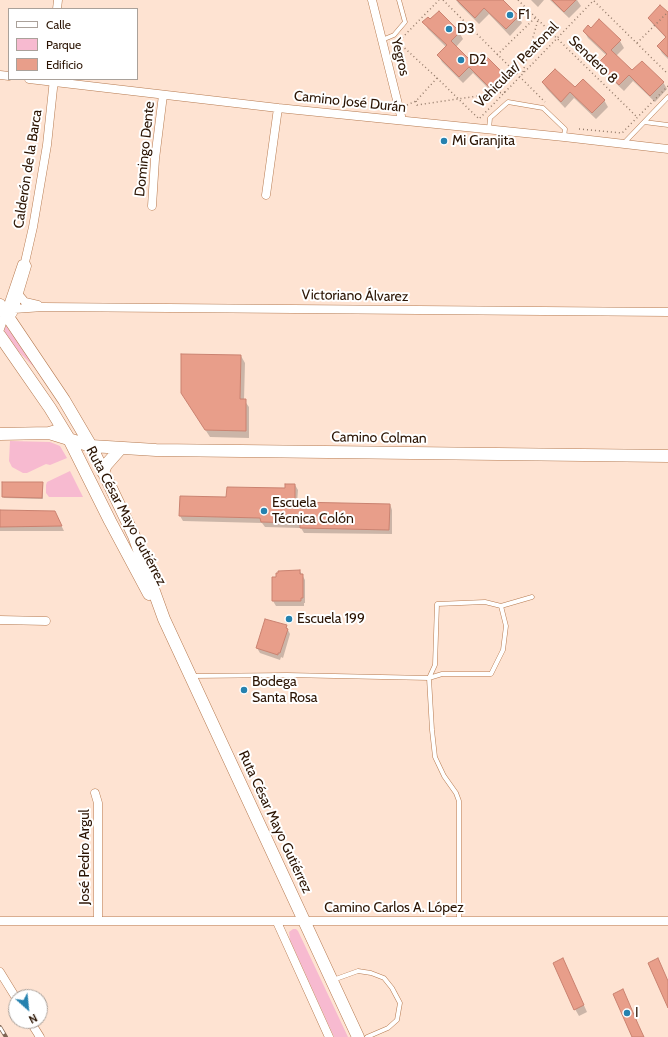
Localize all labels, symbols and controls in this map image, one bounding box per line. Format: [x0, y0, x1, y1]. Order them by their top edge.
place label: F1 [518, 7, 530, 23]
legend [8, 8, 138, 80]
marker: F1 [505, 10, 515, 20]
text: Calle [46, 17, 71, 32]
street label: Vehicular/ Peatonal [472, 19, 562, 111]
place label: D3 [457, 21, 475, 37]
marker: D3 [444, 24, 454, 34]
street label: Sendero 8 [565, 33, 621, 87]
street label: Yegros [387, 36, 413, 78]
text: Parque [46, 37, 81, 52]
place label: D2 [469, 52, 487, 68]
marker: D2 [456, 55, 466, 65]
text: Edificio [46, 57, 83, 72]
street label: Camino José Durán [293, 88, 407, 116]
street label: Domingo Dente [132, 101, 158, 197]
street label: Calderón de la Barca [10, 108, 46, 230]
place label: Mi Granjita [452, 133, 515, 149]
marker: Mi Granjita [439, 136, 449, 146]
street label: Victoriano Álvarez [301, 287, 409, 305]
street label: Camino Colman [331, 429, 427, 447]
street label: Ruta César Mayo Gutiérrez [82, 443, 170, 589]
place label: Escuela Técnica Colón [272, 495, 354, 528]
marker: Escuela Técnica Colón [259, 506, 269, 516]
place label: Escuela 199 [297, 611, 365, 627]
marker: Escuela 199 [284, 614, 294, 624]
place label: Bodega Santa Rosa [252, 674, 318, 706]
marker: Bodega Santa Rosa [239, 685, 249, 695]
street label: Ruta César Mayo Gutiérrez [235, 748, 315, 896]
street label: José Pedro Argul [77, 809, 93, 905]
street label: Camino Carlos A. López [324, 900, 464, 916]
north arrow [8, 989, 48, 1029]
place label: I [635, 1005, 639, 1021]
marker: I [622, 1008, 632, 1018]
text: N [26, 1011, 40, 1027]

